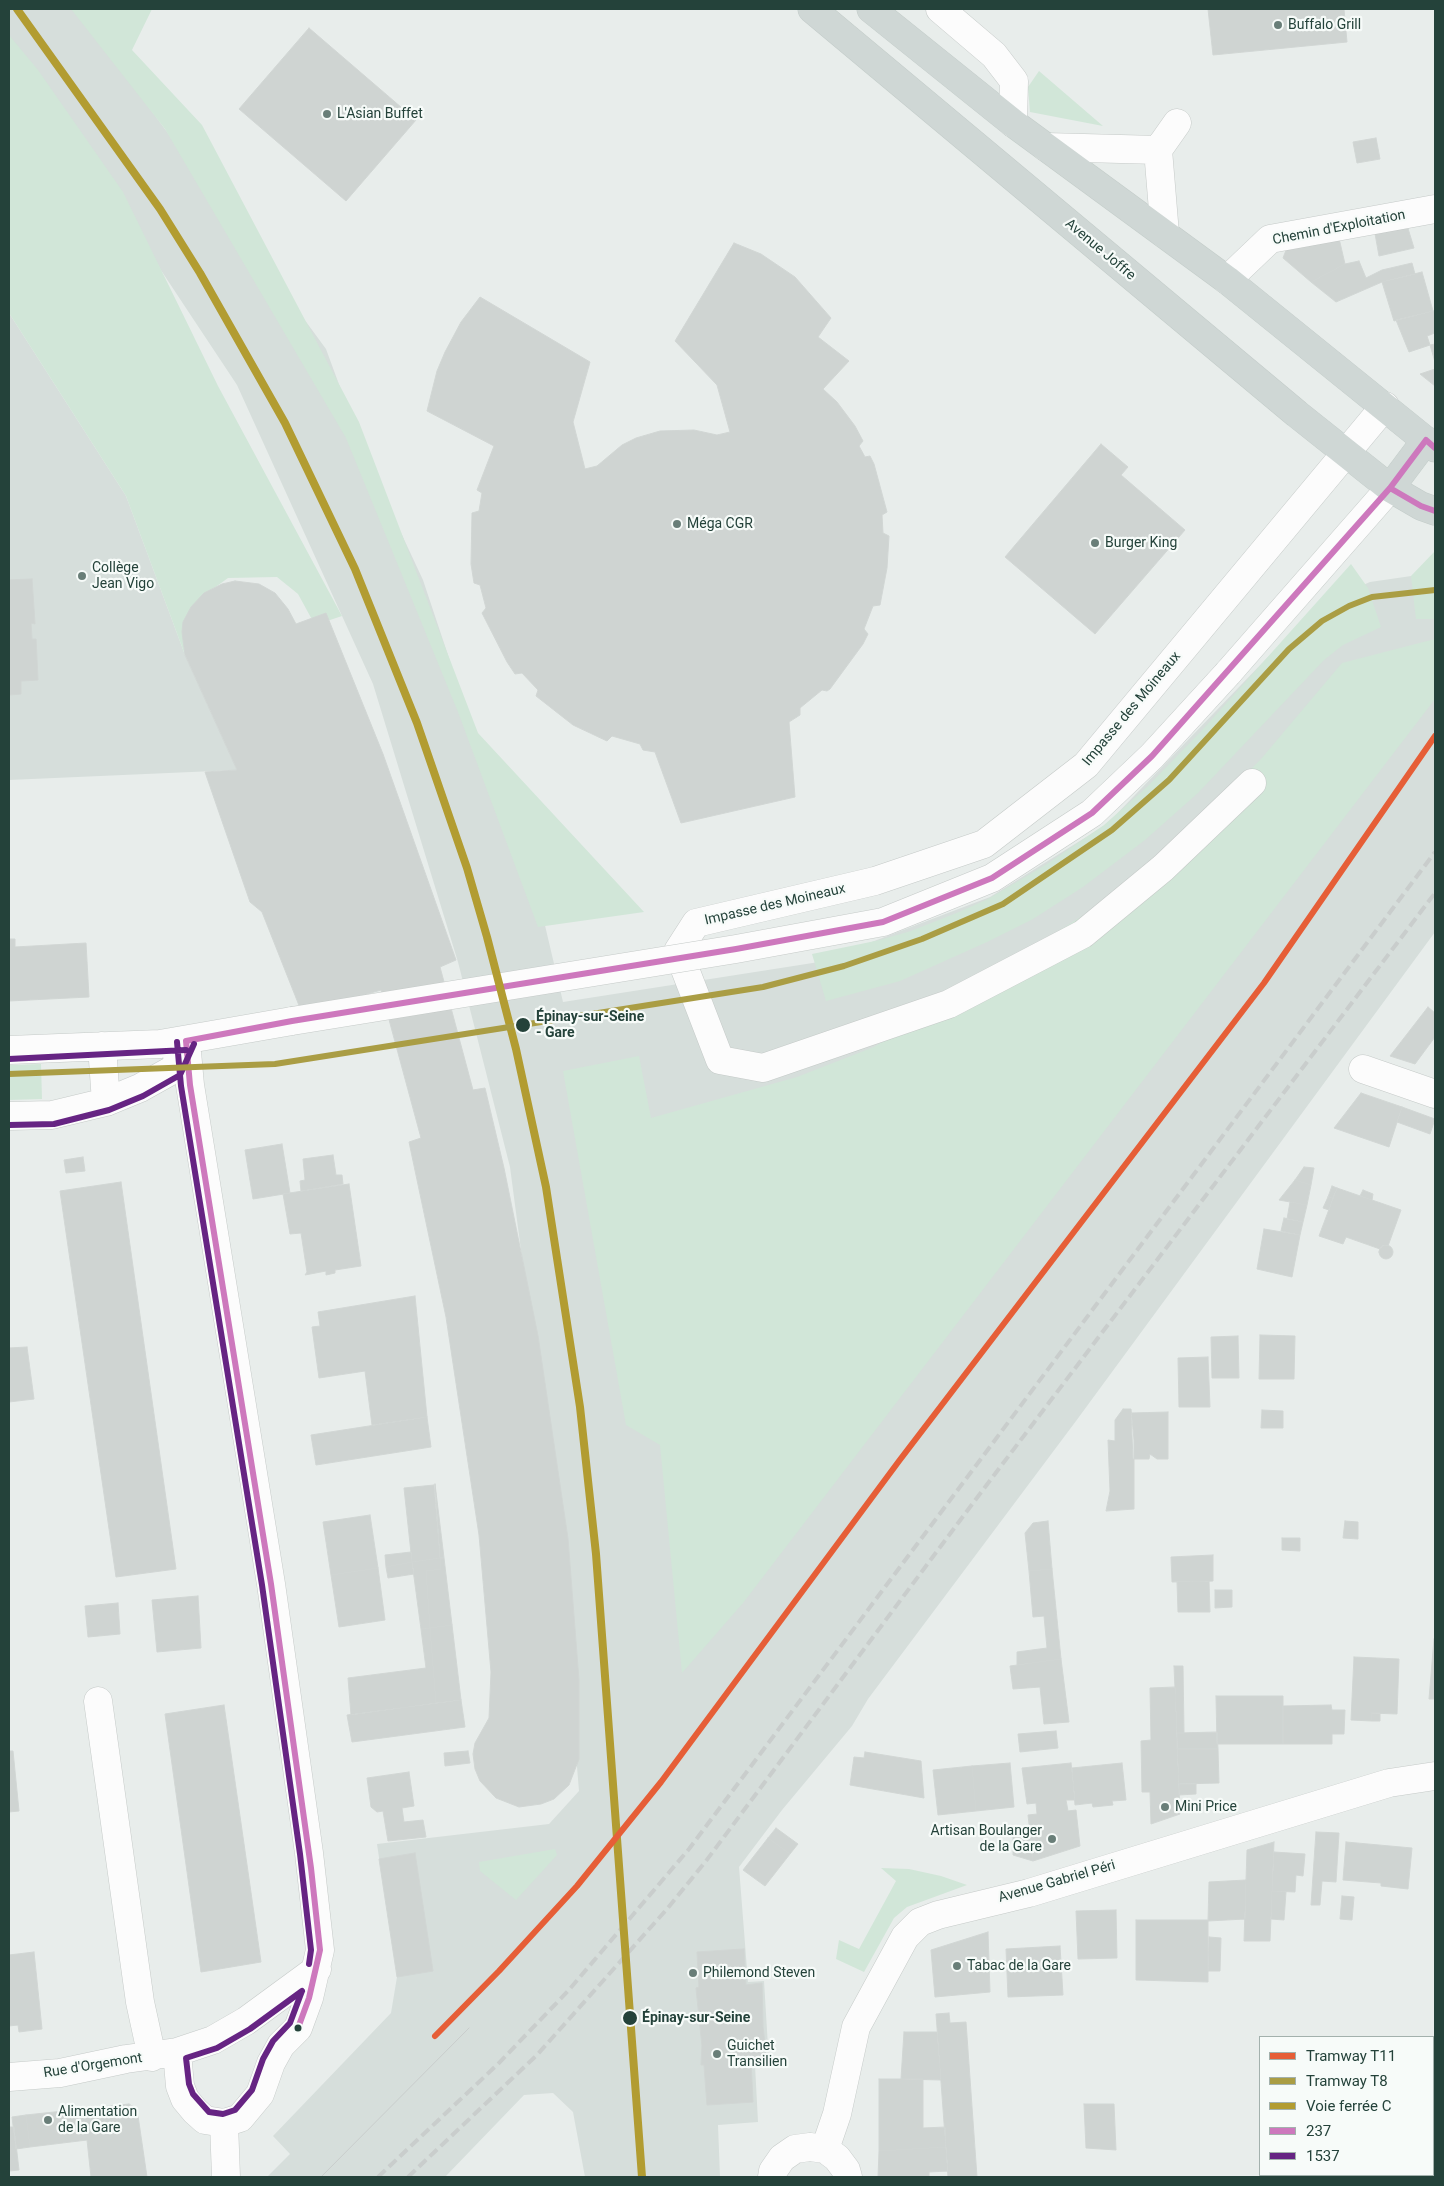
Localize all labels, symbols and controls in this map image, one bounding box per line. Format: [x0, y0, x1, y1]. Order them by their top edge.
place label: Buffalo Grill [1288, 17, 1361, 33]
marker: Buffalo Grill [1272, 19, 1284, 31]
place label: L'Asian Buffet [337, 106, 423, 122]
marker: L'Asian Buffet [321, 108, 333, 120]
street label: Chemin d'Exploitation [1271, 207, 1407, 249]
street label: Avenue Joffre [1061, 216, 1139, 284]
place label: Méga CGR [687, 516, 753, 532]
marker: Méga CGR [671, 518, 683, 530]
place label: Burger King [1105, 535, 1177, 551]
marker: Burger King [1089, 537, 1101, 549]
place label: Collège Jean Vigo [92, 560, 154, 592]
marker: Collège Jean Vigo [76, 570, 88, 582]
street label: Impasse des Moineaux [1079, 648, 1185, 770]
street label: Impasse des Moineaux [703, 881, 847, 929]
place label: Épinay-sur-Seine - Gare [536, 1009, 644, 1042]
marker: Épinay-sur-Seine - Gare [514, 1016, 532, 1034]
place label: Mini Price [1175, 1799, 1237, 1815]
marker: Mini Price [1159, 1801, 1171, 1813]
place label: Artisan Boulanger de la Gare [931, 1823, 1042, 1855]
marker: Artisan Boulanger de la Gare [1046, 1833, 1058, 1845]
street label: Avenue Gabriel Péri [997, 1857, 1117, 1907]
place label: Tabac de la Gare [967, 1958, 1071, 1974]
marker: Tabac de la Gare [951, 1960, 963, 1972]
place label: Philemond Steven [703, 1965, 815, 1981]
marker: Philemond Steven [687, 1967, 699, 1979]
marker: Épinay-sur-Seine [621, 2009, 639, 2027]
place label: Épinay-sur-Seine [642, 2010, 750, 2026]
unlabelled marker [293, 2023, 303, 2033]
legend [1259, 2036, 1434, 2176]
place label: Guichet Transilien [727, 2038, 787, 2070]
text: Tramway T11 [1306, 2047, 1396, 2065]
marker: Guichet Transilien [711, 2048, 723, 2060]
street label: Rue d'Orgemont [42, 2050, 144, 2082]
text: Tramway T8 [1306, 2072, 1388, 2090]
text: Voie ferrée C [1306, 2097, 1392, 2115]
place label: Alimentation de la Gare [58, 2104, 137, 2136]
marker: Alimentation de la Gare [42, 2114, 54, 2126]
text: 237 [1306, 2122, 1331, 2140]
text: 1537 [1306, 2147, 1340, 2165]

